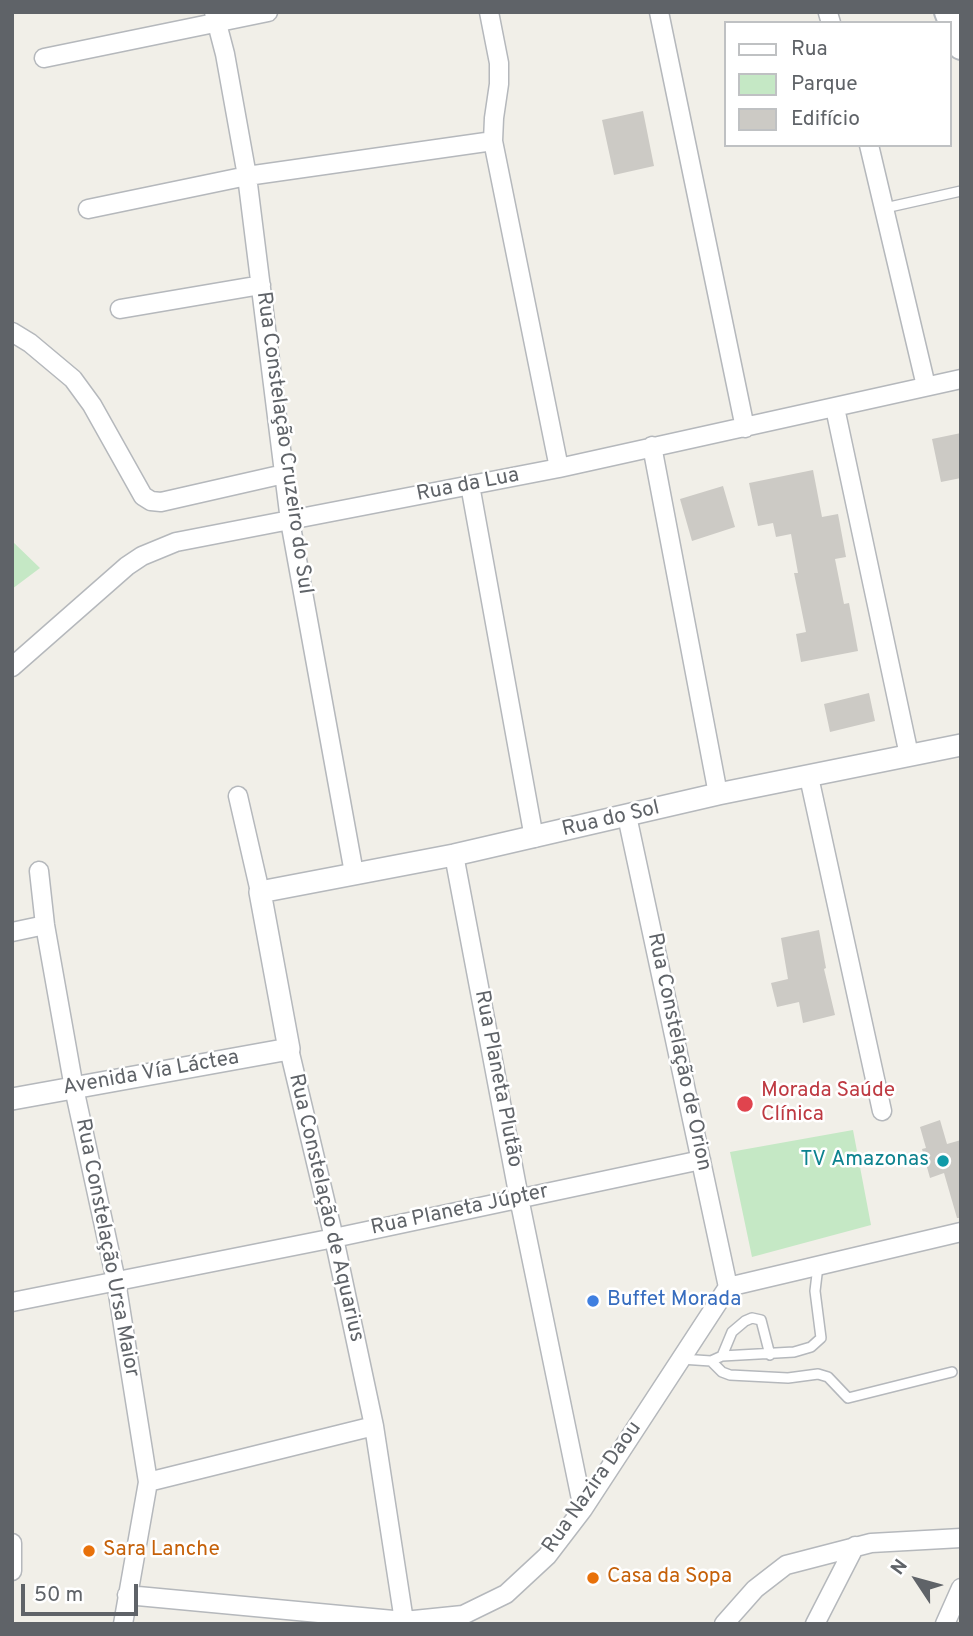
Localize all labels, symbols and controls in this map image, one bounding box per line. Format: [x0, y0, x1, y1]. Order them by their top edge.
legend [724, 21, 952, 147]
text: Rua [791, 36, 828, 63]
text: Parque [791, 71, 858, 98]
text: Edifício [791, 106, 860, 133]
street label: Rua Constelação Cruzeiro do Sul [249, 290, 317, 596]
street label: Rua da Lua [414, 464, 522, 508]
street label: Rua do Sol [560, 797, 662, 843]
street label: Rua Constelação de Orion [640, 931, 716, 1173]
street label: Rua Planeta Plutão [467, 988, 527, 1170]
street label: Avenida Vía Láctea [61, 1046, 241, 1102]
street label: Rua Constelação de Aquarius [282, 1071, 368, 1345]
place label: Morada Saúde Clínica [761, 1079, 895, 1129]
marker: Morada Saúde Clínica [735, 1094, 755, 1114]
street label: Rua Constelação Ursa Maior [69, 1117, 143, 1379]
place label: TV Amazonas [800, 1148, 929, 1174]
marker: TV Amazonas [935, 1153, 951, 1169]
street label: Rua Planeta Júpter [369, 1180, 551, 1242]
place label: Buffet Morada [607, 1288, 741, 1314]
marker: Buffet Morada [585, 1293, 601, 1309]
street label: Rua Nazira Daou [538, 1417, 648, 1559]
place label: Sara Lanche [103, 1538, 220, 1564]
marker: Sara Lanche [81, 1543, 97, 1559]
north arrow [882, 1545, 952, 1615]
text: N [886, 1555, 914, 1580]
place label: Casa da Sopa [607, 1565, 732, 1591]
scale bar [24, 1570, 142, 1614]
marker: Casa da Sopa [585, 1570, 601, 1586]
text: 50 m [34, 1582, 83, 1609]

